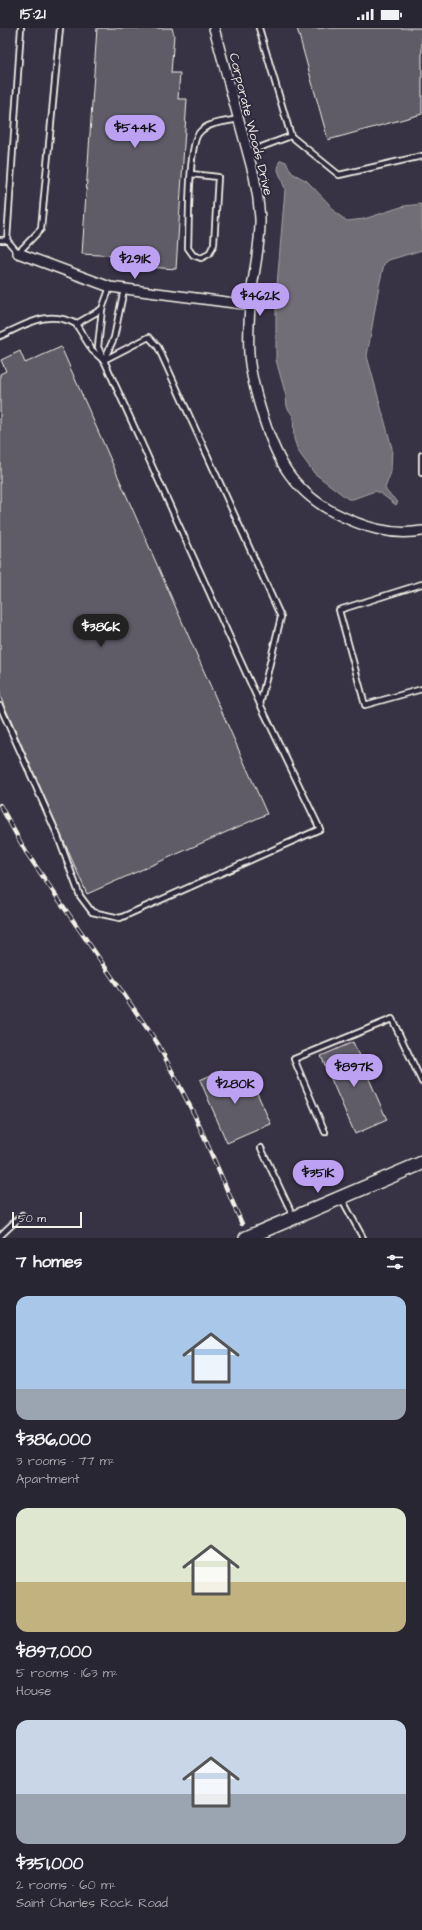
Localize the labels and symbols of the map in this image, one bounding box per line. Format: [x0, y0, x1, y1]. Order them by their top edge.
street label: Corporate Woods Drive [225, 51, 277, 197]
pin: $544K [107, 115, 163, 149]
pin: $291K [107, 246, 163, 280]
pin: $462K [232, 283, 288, 317]
pin: $386K [73, 614, 129, 648]
pin: $897K [326, 1054, 382, 1088]
pin: $280K [207, 1071, 263, 1105]
pin: $351K [290, 1160, 346, 1194]
scale bar [12, 1210, 82, 1229]

